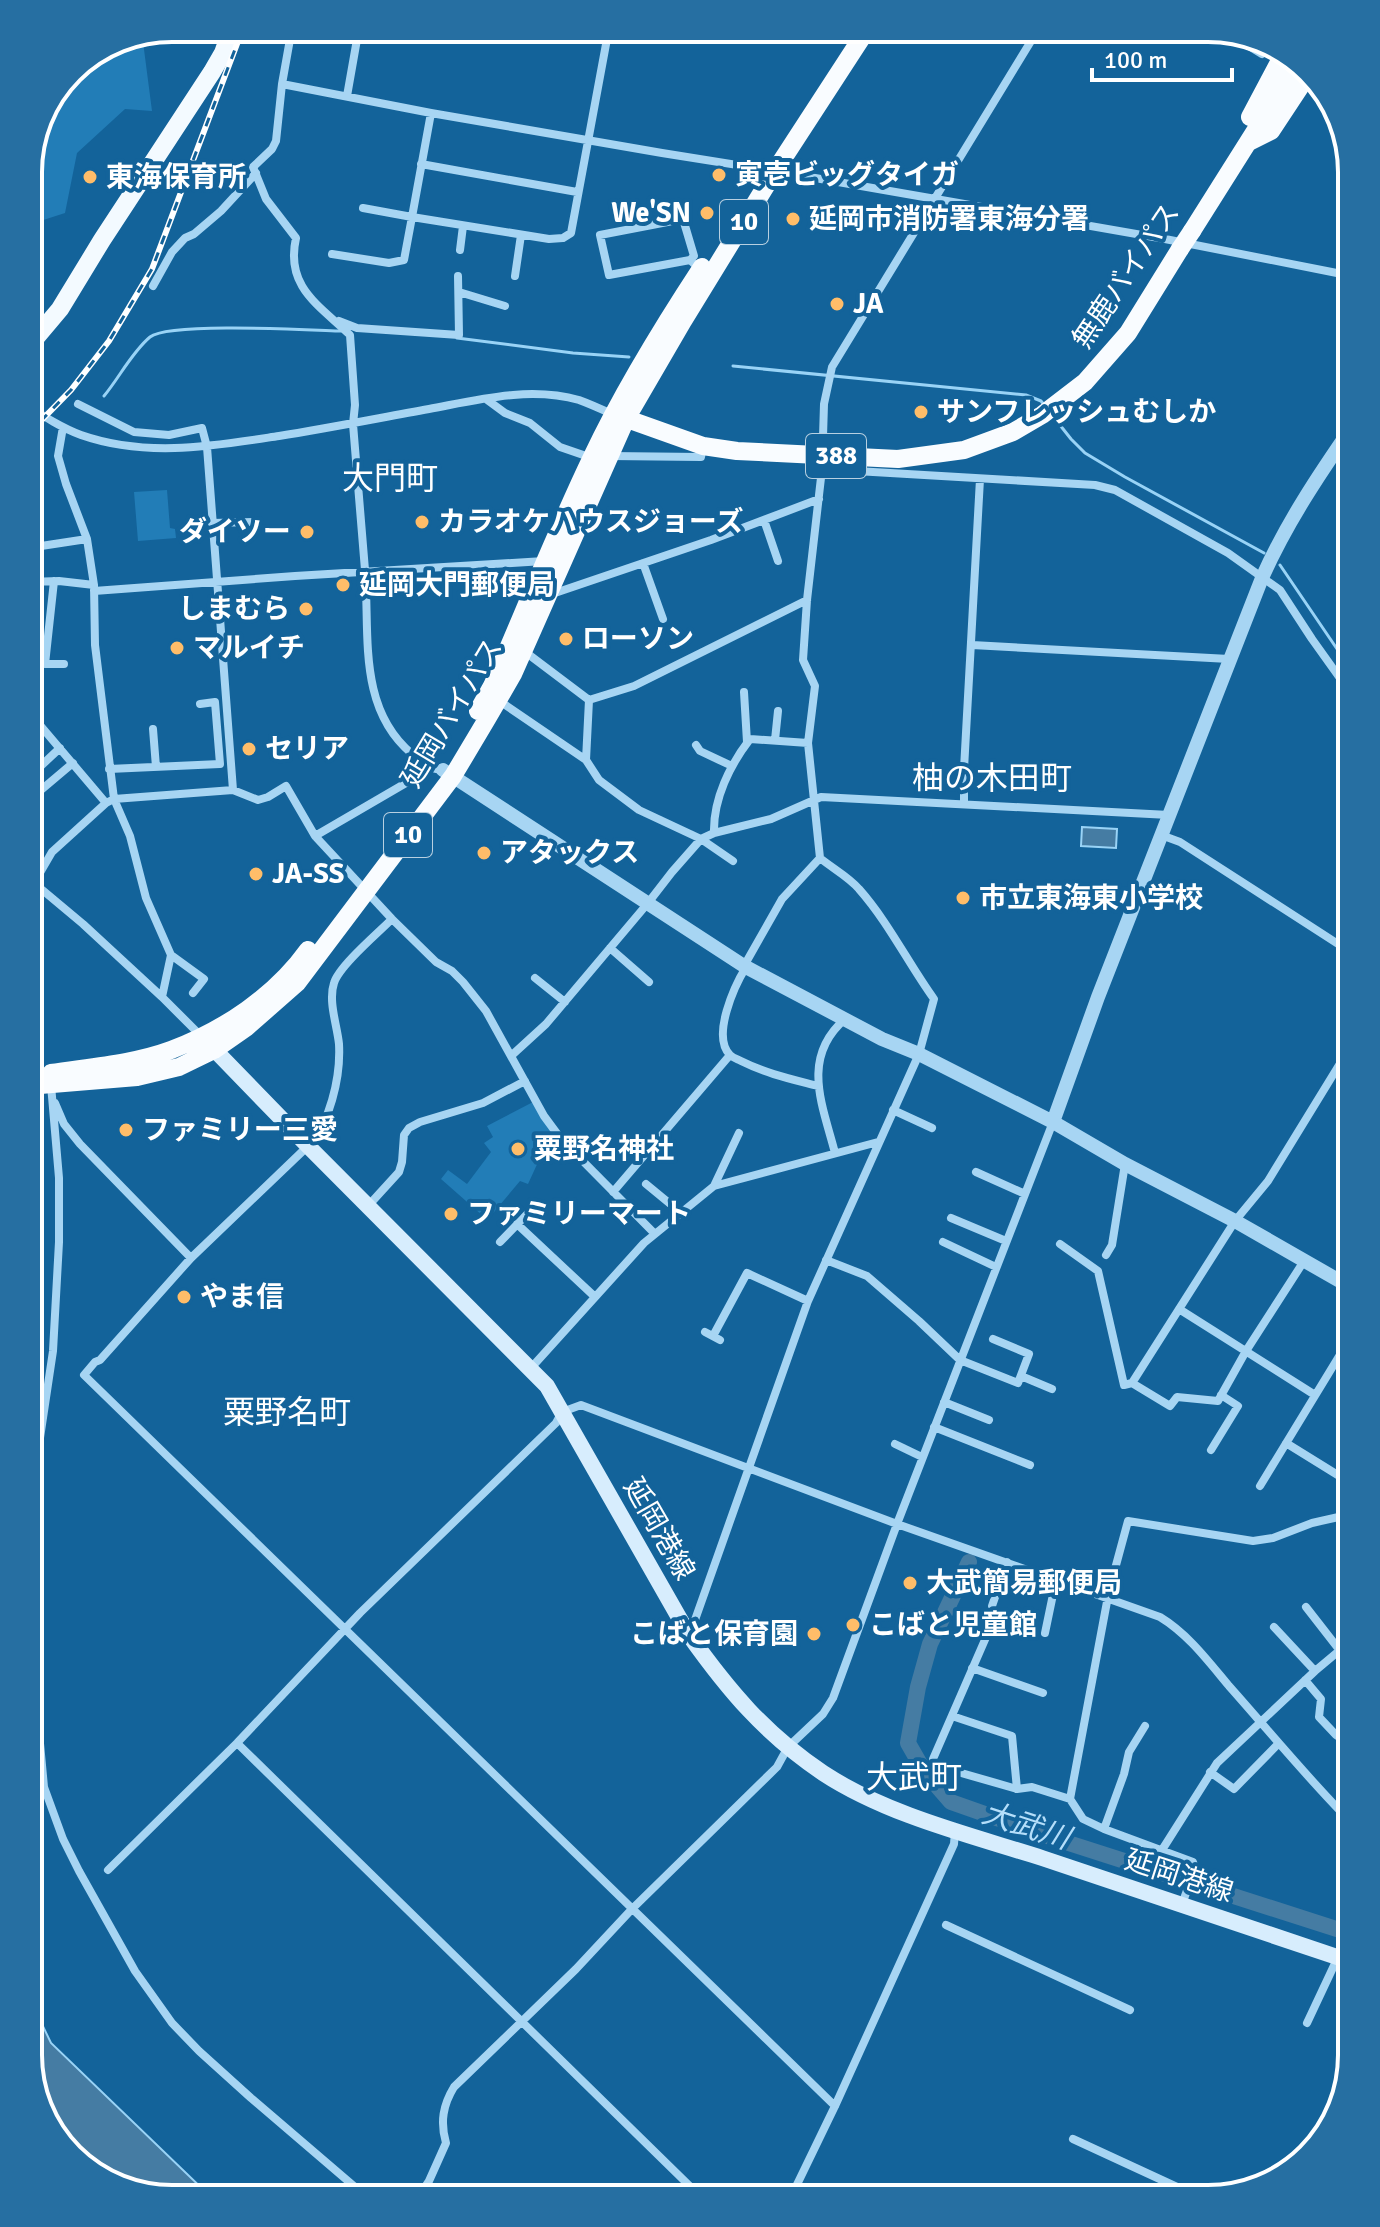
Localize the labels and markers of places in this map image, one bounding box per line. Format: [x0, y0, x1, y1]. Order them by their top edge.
place label: 寅壱ビッグタイガ [735, 158, 959, 192]
place label: 東海保育所 [106, 160, 246, 194]
marker: 寅壱ビッグタイガ [710, 166, 728, 184]
marker: 東海保育所 [81, 168, 99, 186]
place label: We'SN [611, 196, 691, 230]
place label: 延岡市消防署東海分署 [809, 202, 1089, 236]
marker: We'SN [698, 204, 716, 222]
marker: 延岡市消防署東海分署 [784, 210, 802, 228]
place label: JA [853, 287, 884, 321]
marker: JA [828, 295, 846, 313]
place label: サンフレッシュむしか [937, 395, 1216, 429]
marker: サンフレッシュむしか [912, 403, 930, 421]
place label: カラオケハウスジョーズ [438, 505, 743, 539]
marker: カラオケハウスジョーズ [413, 513, 431, 531]
place label: ダイソー [179, 515, 291, 549]
marker: ダイソー [298, 523, 316, 541]
place label: 延岡大門郵便局 [359, 568, 555, 602]
marker: 延岡大門郵便局 [334, 576, 352, 594]
place label: しまむら [178, 592, 290, 626]
marker: しまむら [297, 600, 315, 618]
place label: ローソン [582, 622, 694, 656]
marker: ローソン [557, 630, 575, 648]
place label: マルイチ [193, 631, 305, 665]
marker: マルイチ [168, 639, 186, 657]
place label: セリア [265, 732, 349, 766]
marker: セリア [240, 740, 258, 758]
place label: アタックス [500, 836, 639, 870]
marker: アタックス [475, 844, 493, 862]
place label: JA-SS [272, 857, 344, 891]
marker: JA-SS [247, 865, 265, 883]
place label: 市立東海東小学校 [979, 881, 1203, 915]
marker: 市立東海東小学校 [954, 889, 972, 907]
place label: ファミリー三愛 [142, 1113, 338, 1147]
marker: ファミリー三愛 [117, 1121, 135, 1139]
place label: 粟野名神社 [534, 1132, 674, 1166]
marker: 粟野名神社 [509, 1140, 527, 1158]
place label: ファミリーマート [467, 1197, 691, 1231]
marker: ファミリーマート [442, 1205, 460, 1223]
place label: やま信 [200, 1280, 284, 1314]
marker: やま信 [175, 1288, 193, 1306]
place label: 大武簡易郵便局 [926, 1566, 1122, 1600]
marker: 大武簡易郵便局 [901, 1574, 919, 1592]
place label: こばと児童館 [869, 1608, 1037, 1642]
marker: こばと児童館 [844, 1616, 862, 1634]
place label: こばと保育園 [630, 1617, 798, 1651]
marker: こばと保育園 [805, 1625, 823, 1643]

